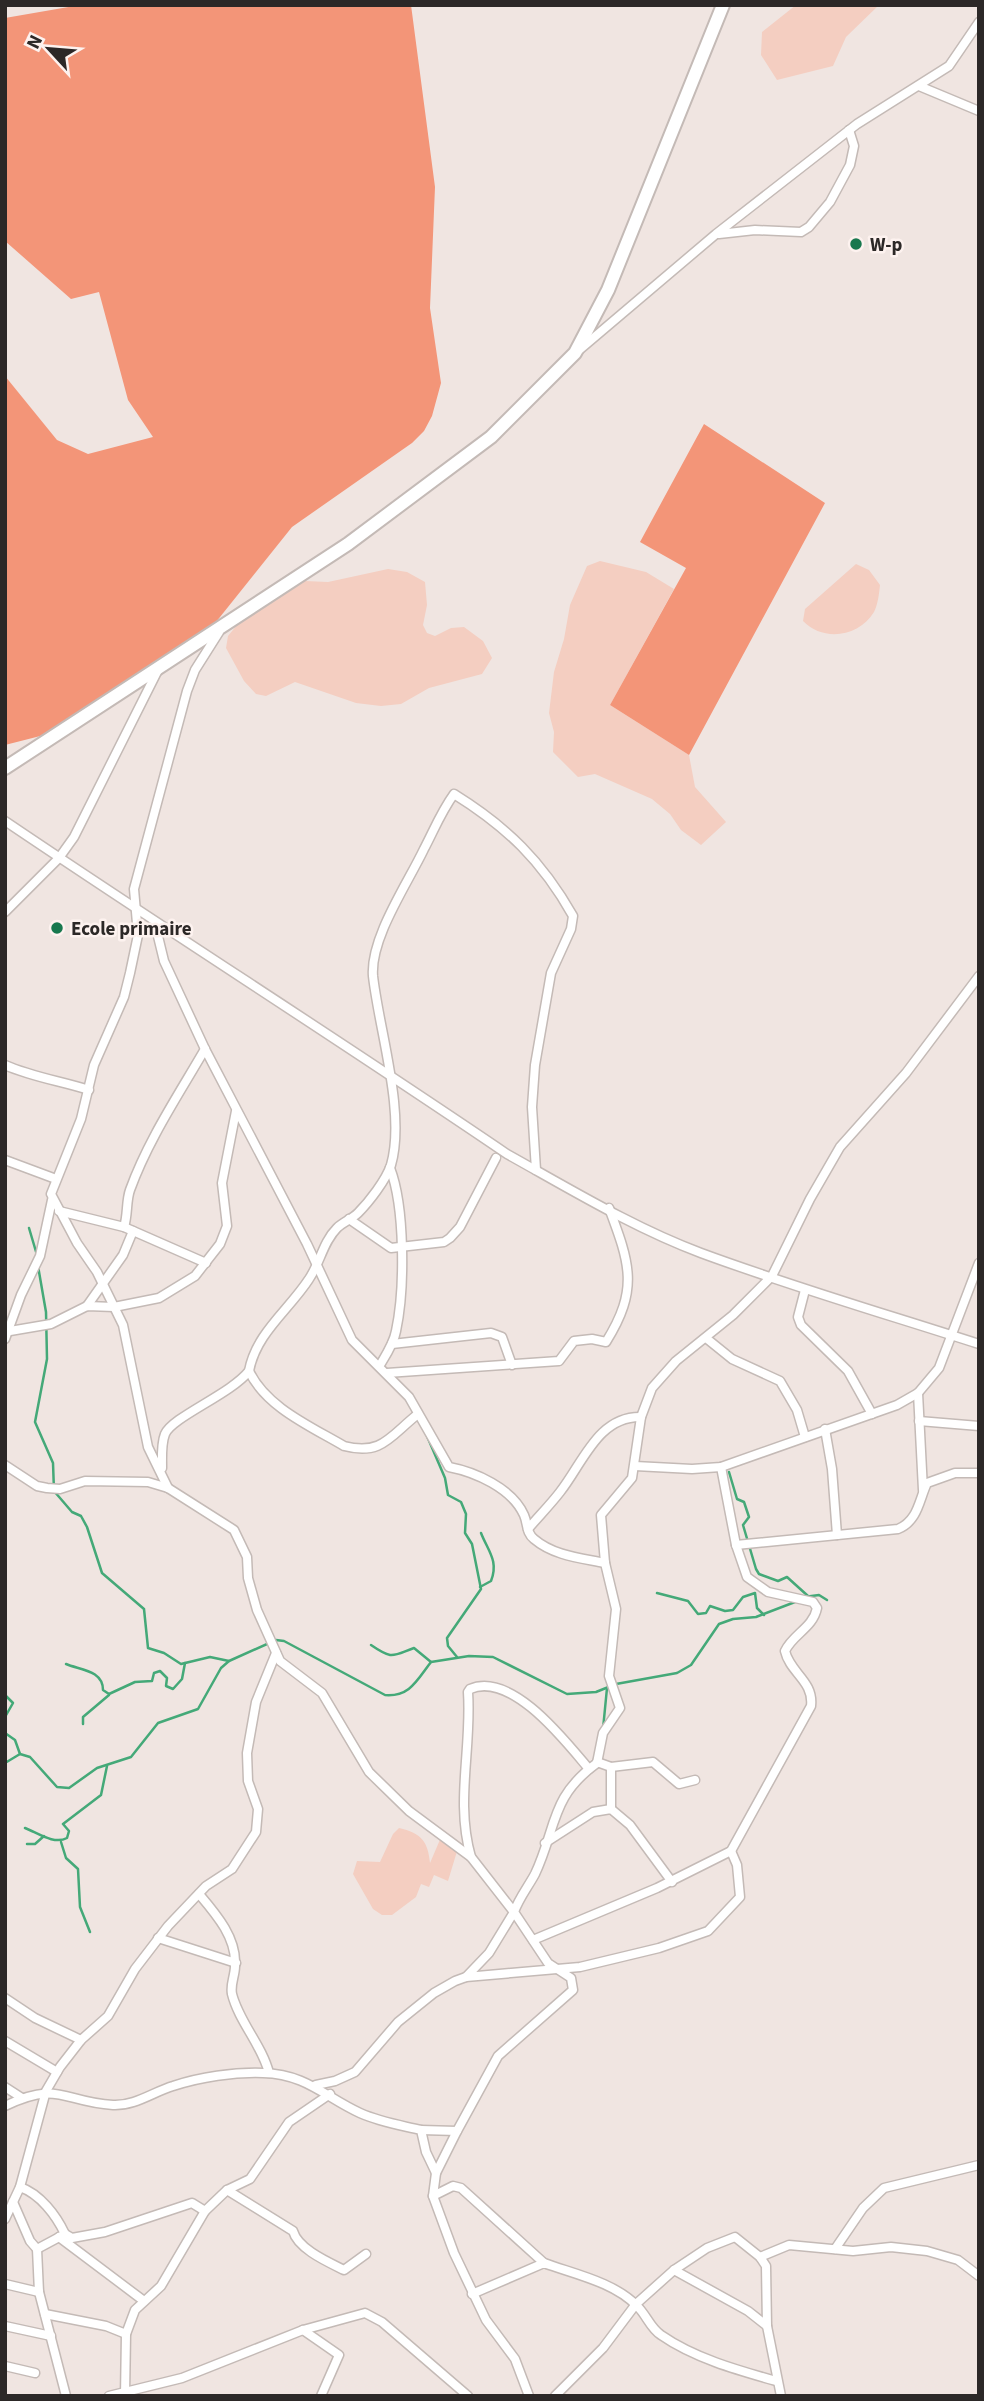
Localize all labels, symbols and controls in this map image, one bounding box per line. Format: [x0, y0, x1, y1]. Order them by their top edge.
north arrow [14, 14, 84, 84]
text: N [20, 31, 50, 54]
place label: W-p [870, 232, 903, 259]
marker: W-p [848, 236, 864, 252]
place label: Ecole primaire [71, 916, 192, 943]
marker: Ecole primaire [49, 920, 65, 936]

